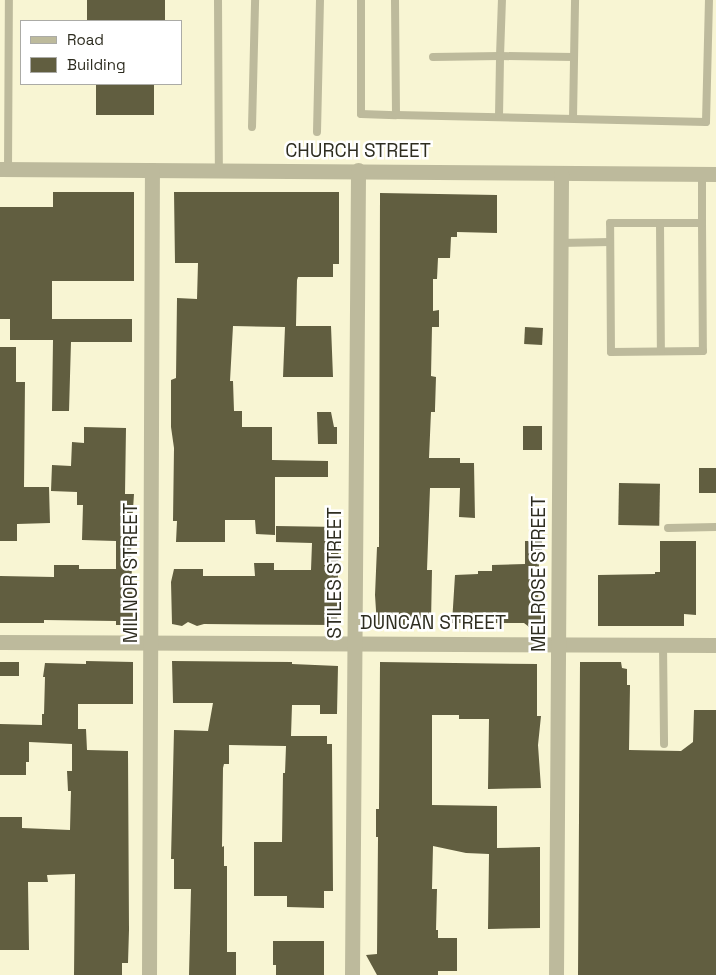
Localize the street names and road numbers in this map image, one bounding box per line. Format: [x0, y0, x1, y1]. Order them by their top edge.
street label: CHURCH STREET [285, 140, 431, 162]
street label: MELROSE STREET [528, 496, 550, 652]
street label: MILNOR STREET [120, 503, 142, 643]
street label: STILES STREET [324, 507, 346, 639]
street label: DUNCAN STREET [360, 612, 506, 634]

